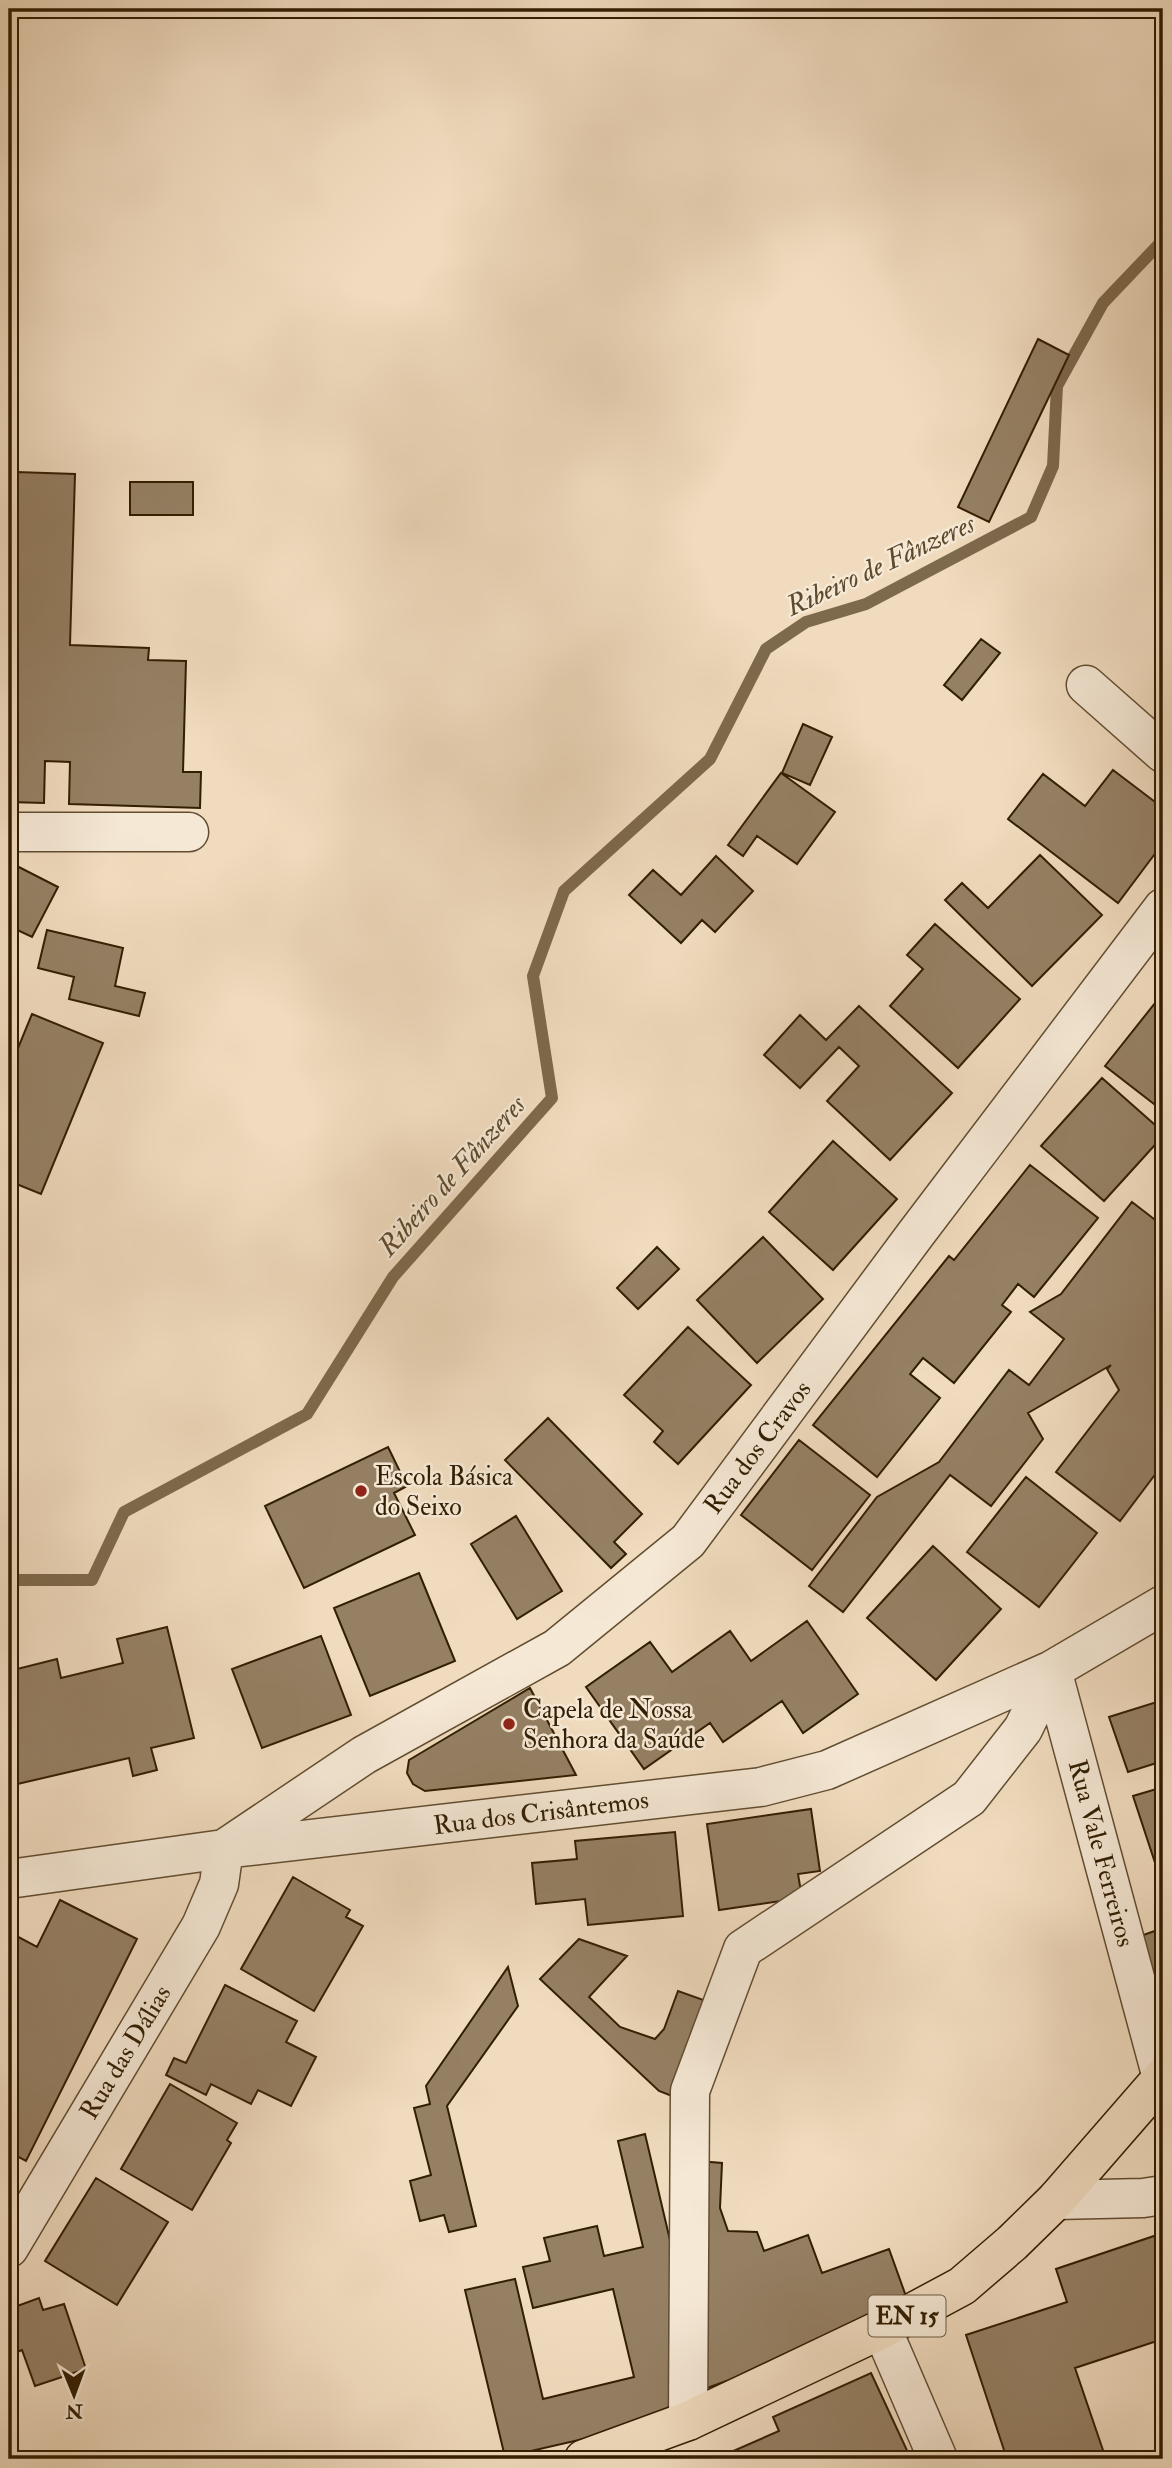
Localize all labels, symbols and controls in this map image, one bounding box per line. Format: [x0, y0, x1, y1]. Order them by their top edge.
water label: Ribeiro de Fânzeres [780, 506, 982, 625]
water label: Ribeiro de Fânzeres [370, 1087, 534, 1264]
street label: Rua dos Cravos [697, 1374, 818, 1521]
place label: Escola Básica do Seixo [375, 1461, 513, 1523]
marker: Escola Básica do Seixo [353, 1483, 369, 1499]
place label: Capela de Nossa Senhora da Saúde [523, 1694, 705, 1756]
marker: Capela de Nossa Senhora da Saúde [501, 1716, 517, 1732]
street label: Rua Vale Ferreiros [1061, 1756, 1141, 1950]
street label: Rua dos Crisântemos [432, 1784, 651, 1842]
street label: Rua das Dálias [73, 1980, 178, 2125]
road number: EN 15 [869, 2295, 946, 2336]
north arrow [38, 2360, 108, 2430]
text: N [65, 2399, 84, 2423]

